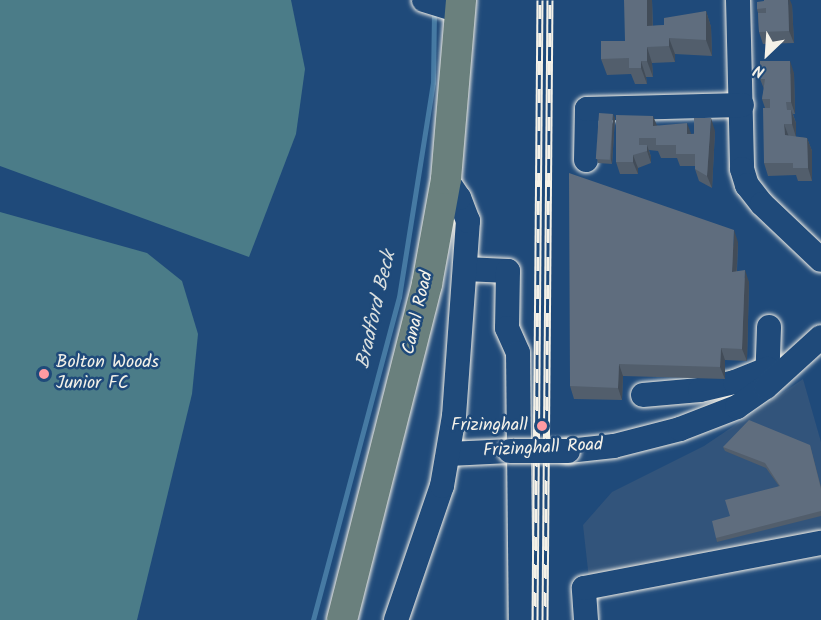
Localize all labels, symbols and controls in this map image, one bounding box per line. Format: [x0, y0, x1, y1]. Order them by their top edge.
north arrow [737, 24, 797, 84]
text: N [749, 57, 769, 84]
water label: Bradford Beck [352, 249, 402, 371]
street label: Canal Road [399, 269, 439, 357]
place label: Bolton Woods Junior FC [56, 353, 159, 395]
marker: Bolton Woods Junior FC [37, 367, 51, 381]
place label: Frizinghall [451, 415, 528, 437]
marker: Frizinghall [533, 417, 551, 435]
street label: Frizinghall Road [482, 435, 604, 463]

